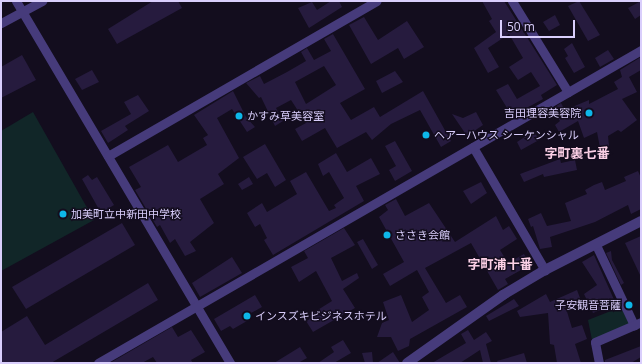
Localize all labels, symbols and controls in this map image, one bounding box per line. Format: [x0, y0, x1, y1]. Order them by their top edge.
scale bar [502, 12, 577, 38]
text: 50 m [507, 18, 535, 35]
place label: 吉田理容美容院 [504, 106, 581, 120]
marker: 吉田理容美容院 [584, 108, 594, 118]
place label: かすみ草美容室 [247, 109, 324, 123]
marker: かすみ草美容室 [234, 111, 244, 121]
place label: ヘアーハウス シーケンシャル [434, 128, 579, 142]
marker: ヘアーハウス シーケンシャル [421, 130, 431, 140]
district label: 字町裏七番 [545, 145, 609, 161]
place label: 加美町立中新田中学校 [71, 207, 181, 221]
marker: 加美町立中新田中学校 [58, 209, 68, 219]
place label: ささき会館 [395, 228, 450, 242]
marker: ささき会館 [382, 230, 392, 240]
district label: 字町浦十番 [468, 256, 532, 272]
place label: 子安観音菩薩 [555, 298, 621, 312]
marker: 子安観音菩薩 [624, 300, 634, 310]
place label: インスズキビジネスホテル [255, 309, 387, 323]
marker: インスズキビジネスホテル [242, 311, 252, 321]

